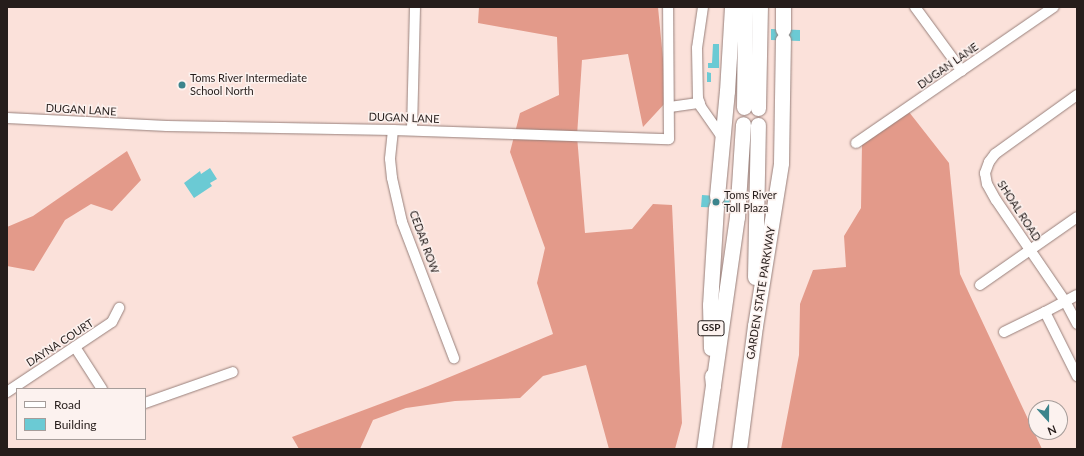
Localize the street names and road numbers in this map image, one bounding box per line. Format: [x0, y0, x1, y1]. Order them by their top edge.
street label: DUGAN LANE [915, 40, 981, 92]
street label: DUGAN LANE [45, 102, 117, 118]
street label: DUGAN LANE [368, 110, 440, 126]
street label: SHOAL ROAD [994, 178, 1044, 244]
street label: CEDAR ROW [407, 209, 441, 275]
street label: GARDEN STATE PARKWAY [744, 226, 778, 360]
street label: DAYNA COURT [24, 316, 96, 370]
road number: GSP [697, 320, 725, 336]

